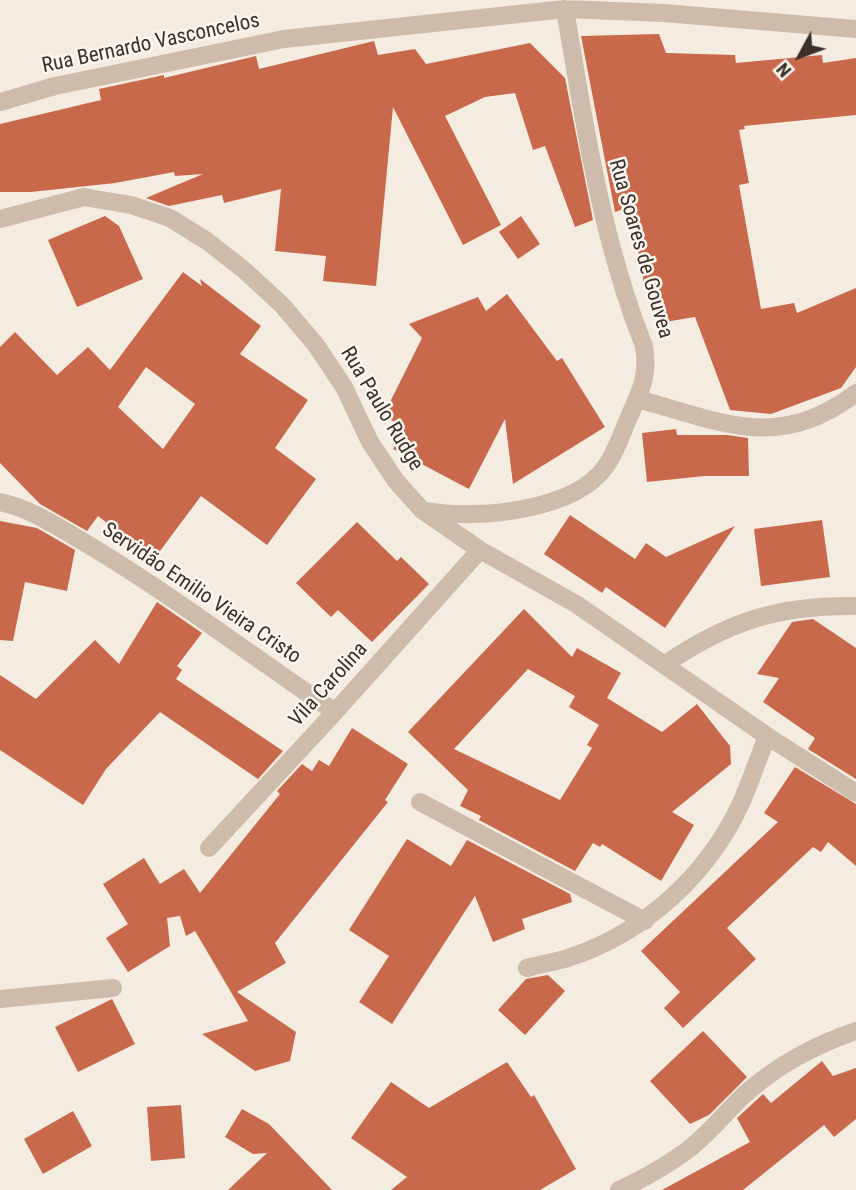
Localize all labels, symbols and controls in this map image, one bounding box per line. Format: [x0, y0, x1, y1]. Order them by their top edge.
street label: Rua Bernardo Vasconcelos [40, 9, 262, 79]
north arrow [765, 21, 835, 91]
text: N [771, 58, 796, 82]
street label: Rua Soares de Gouvea [602, 157, 678, 341]
street label: Rua Paulo Rudge [334, 343, 428, 475]
street label: Servidão Emilio Vieira Cristo [97, 518, 305, 670]
street label: Vila Carolina [285, 638, 373, 732]

